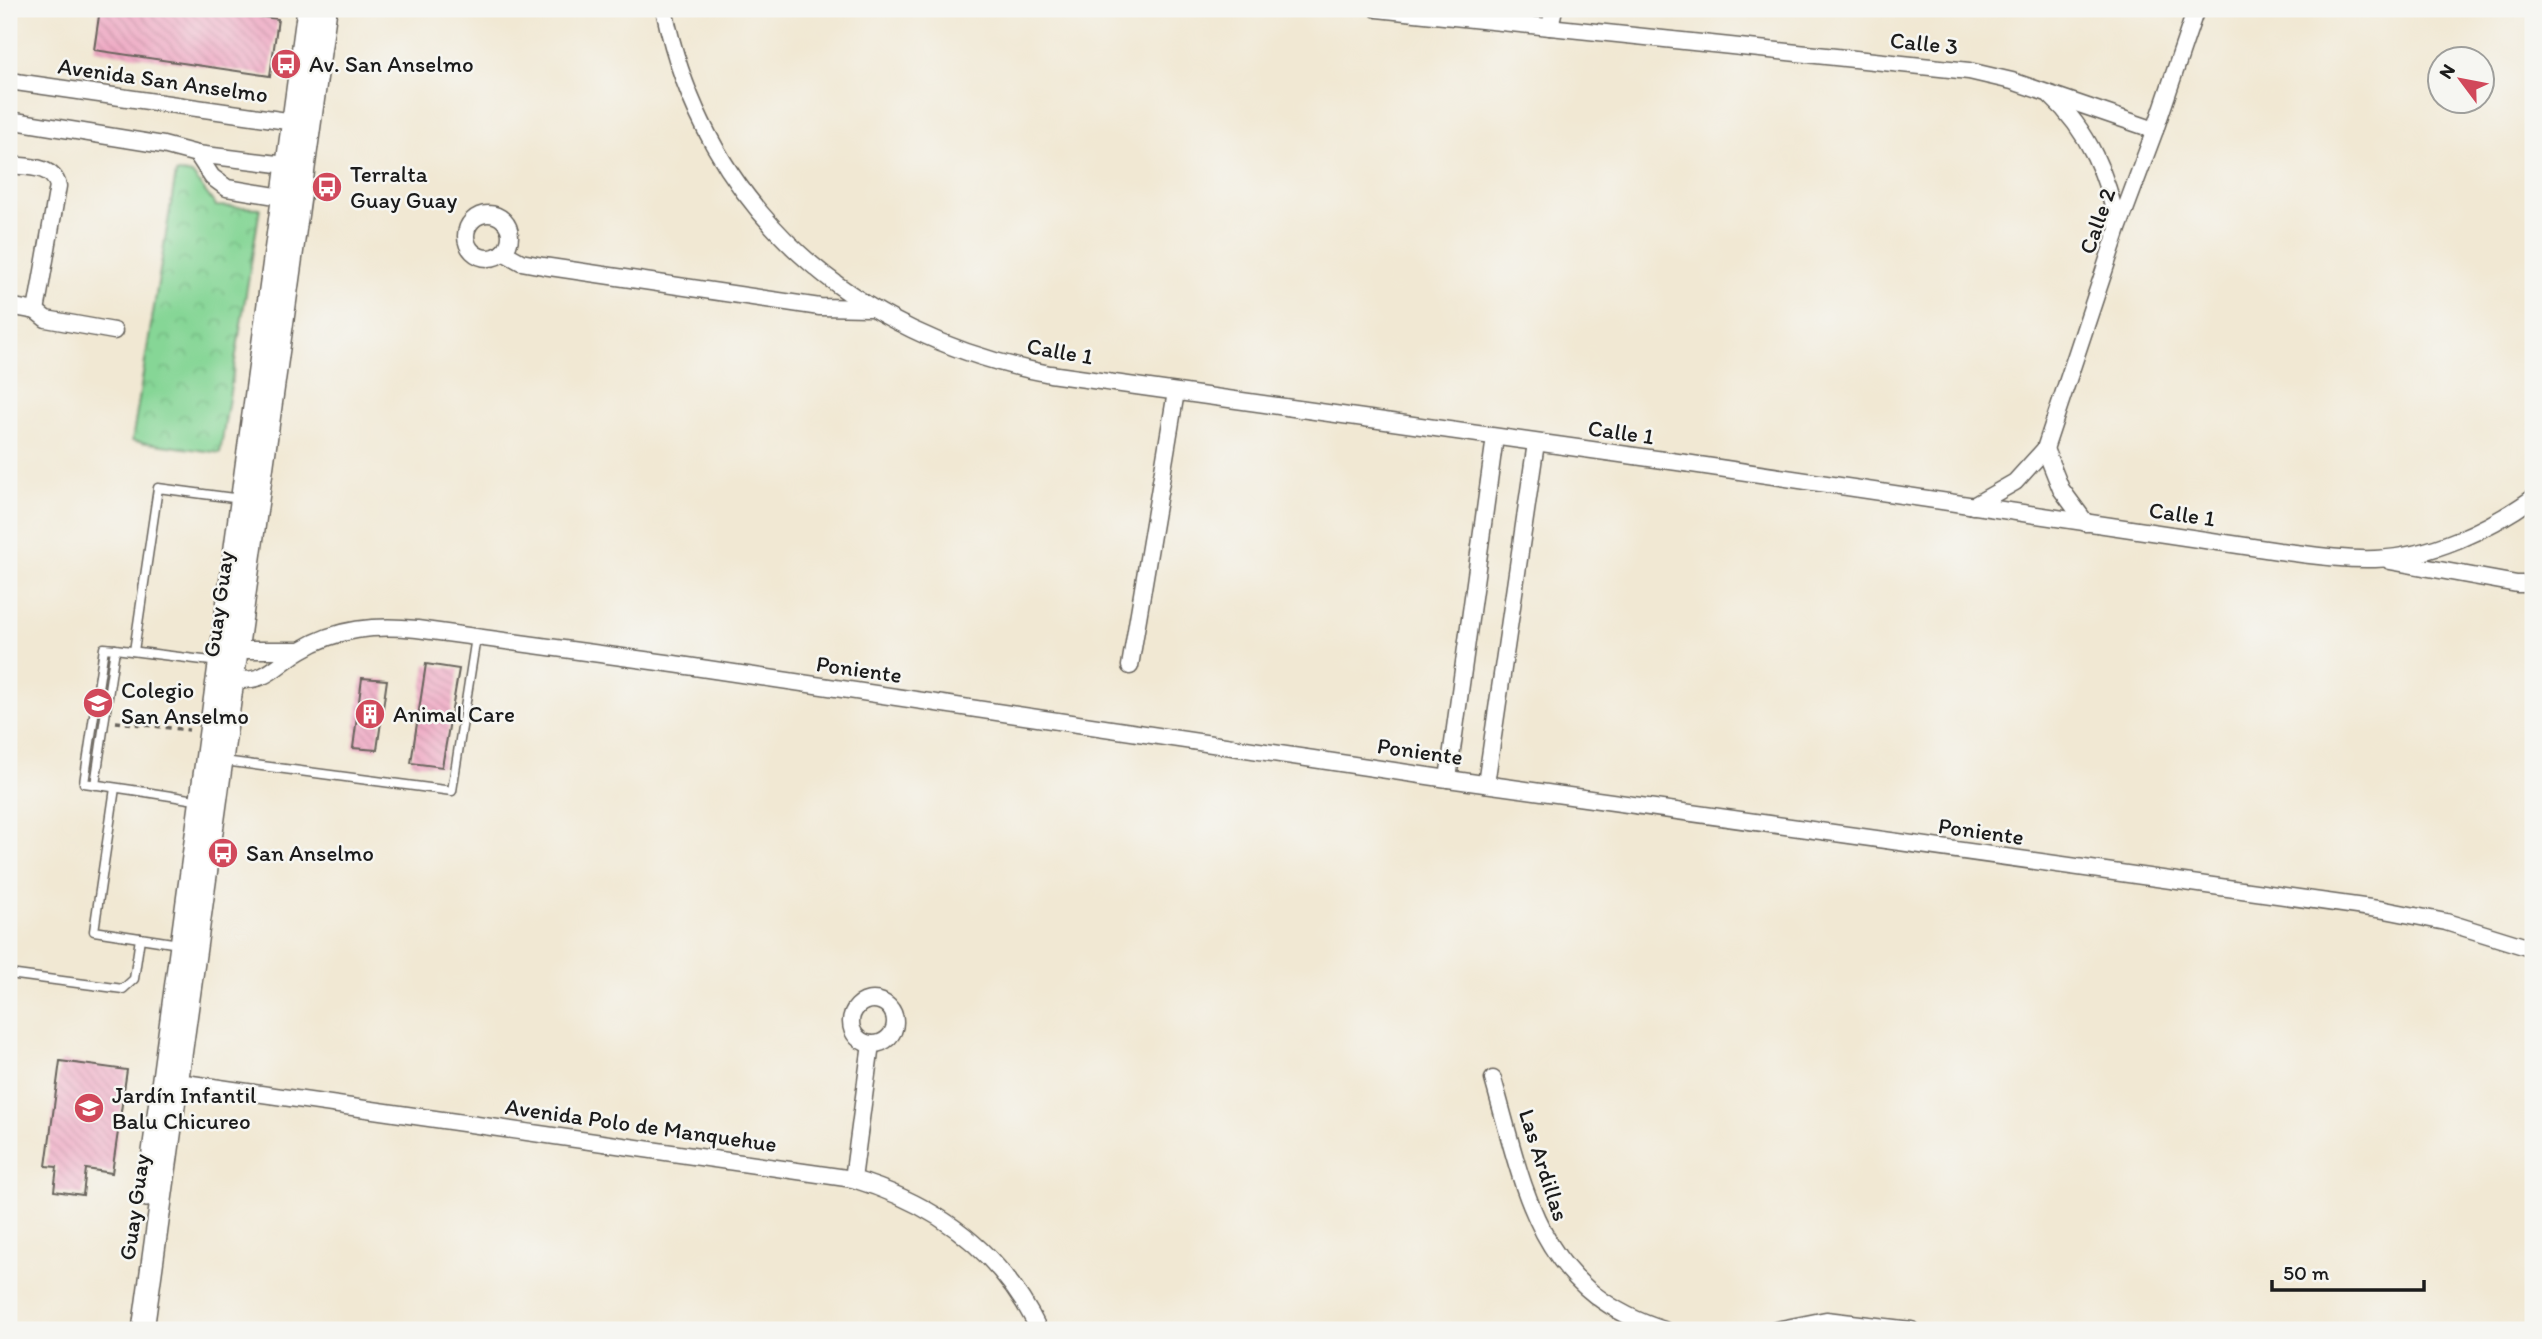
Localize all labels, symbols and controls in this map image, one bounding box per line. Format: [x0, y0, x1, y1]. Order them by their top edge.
street label: Calle 3 [1889, 25, 1959, 61]
north arrow [2426, 46, 2496, 116]
bus stop icon: Av. San Anselmo [269, 47, 303, 81]
place label: Av. San Anselmo [309, 50, 474, 78]
street label: Avenida San Anselmo [56, 51, 270, 109]
text: N [2434, 60, 2460, 83]
place label: Terralta Guay Guay [350, 160, 458, 214]
bus stop icon: Terralta Guay Guay [310, 170, 344, 204]
street label: Calle 2 [2073, 184, 2121, 258]
street label: Calle 1 [1025, 331, 1096, 371]
street label: Calle 1 [1586, 414, 1656, 451]
street label: Calle 1 [2147, 496, 2217, 533]
street label: Guay Guay [197, 549, 239, 659]
street label: Poniente [814, 649, 904, 689]
place label: Colegio San Anselmo [121, 676, 249, 730]
school or university icon: Colegio San Anselmo [81, 686, 115, 720]
building icon: Animal Care [353, 697, 387, 731]
place label: Animal Care [393, 700, 515, 728]
street label: Poniente [1375, 731, 1465, 771]
street label: Poniente [1936, 811, 2026, 851]
bus stop icon: San Anselmo [206, 836, 240, 870]
place label: San Anselmo [246, 839, 374, 867]
place label: Jardín Infantil Balu Chicureo [112, 1081, 257, 1135]
school or university icon: Jardín Infantil Balu Chicureo [72, 1091, 106, 1125]
street label: Avenida Polo de Manquehue [503, 1092, 779, 1158]
street label: Las Ardillas [1513, 1105, 1575, 1225]
street label: Guay Guay [113, 1152, 155, 1262]
scale bar [2272, 1248, 2425, 1292]
text: 50 m [2283, 1260, 2330, 1285]

